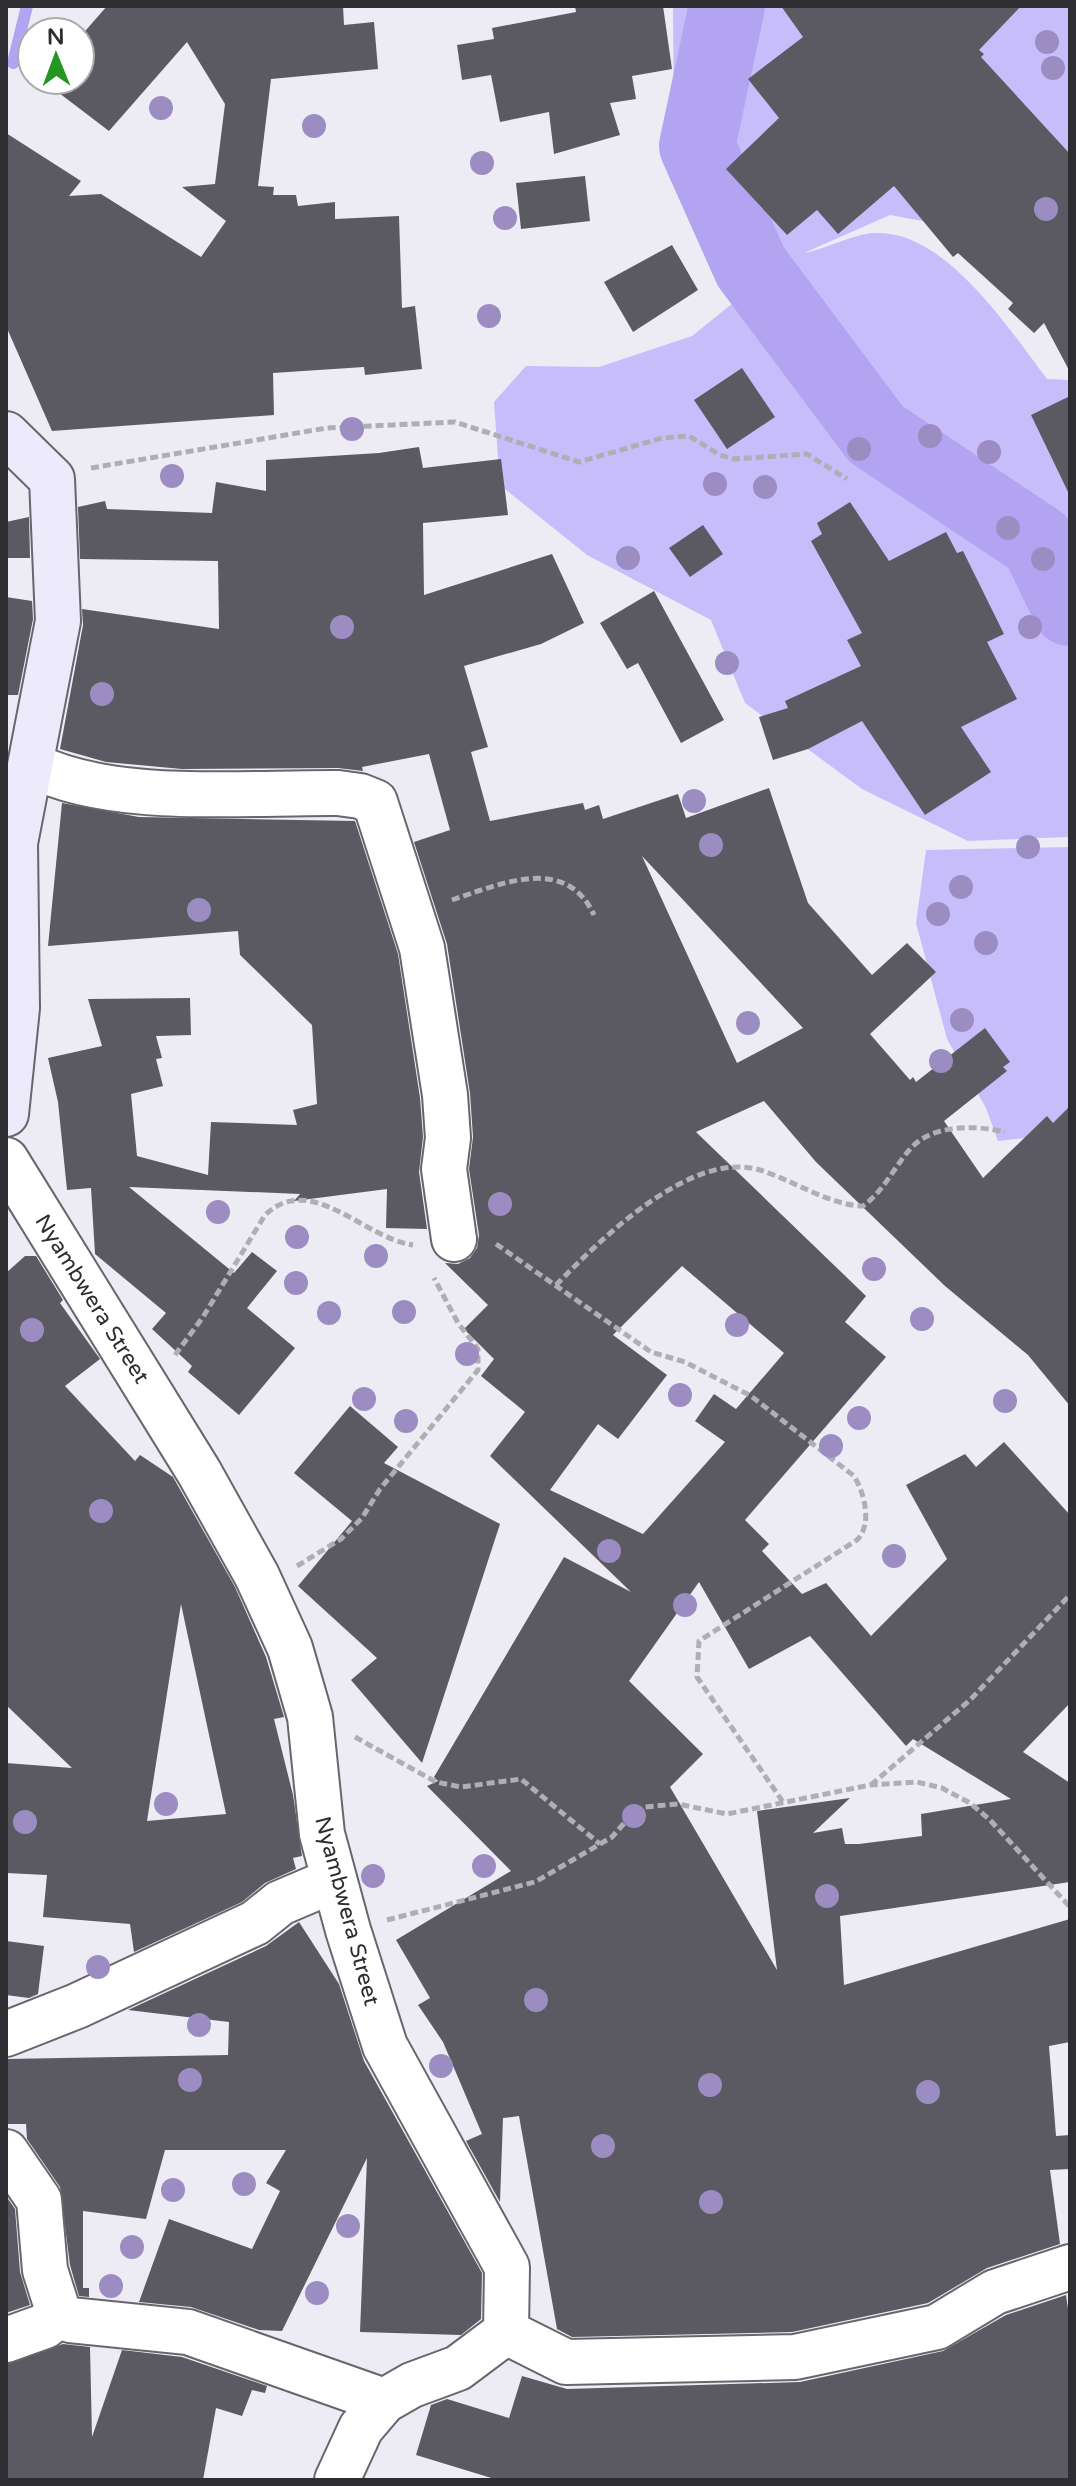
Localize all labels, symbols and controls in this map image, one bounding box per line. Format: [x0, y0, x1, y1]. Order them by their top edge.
north arrow [16, 16, 96, 96]
text: N [47, 24, 65, 50]
street label: Nyambwera Street [29, 1210, 155, 1388]
street label: Nyambwera Street [309, 1814, 385, 2008]

